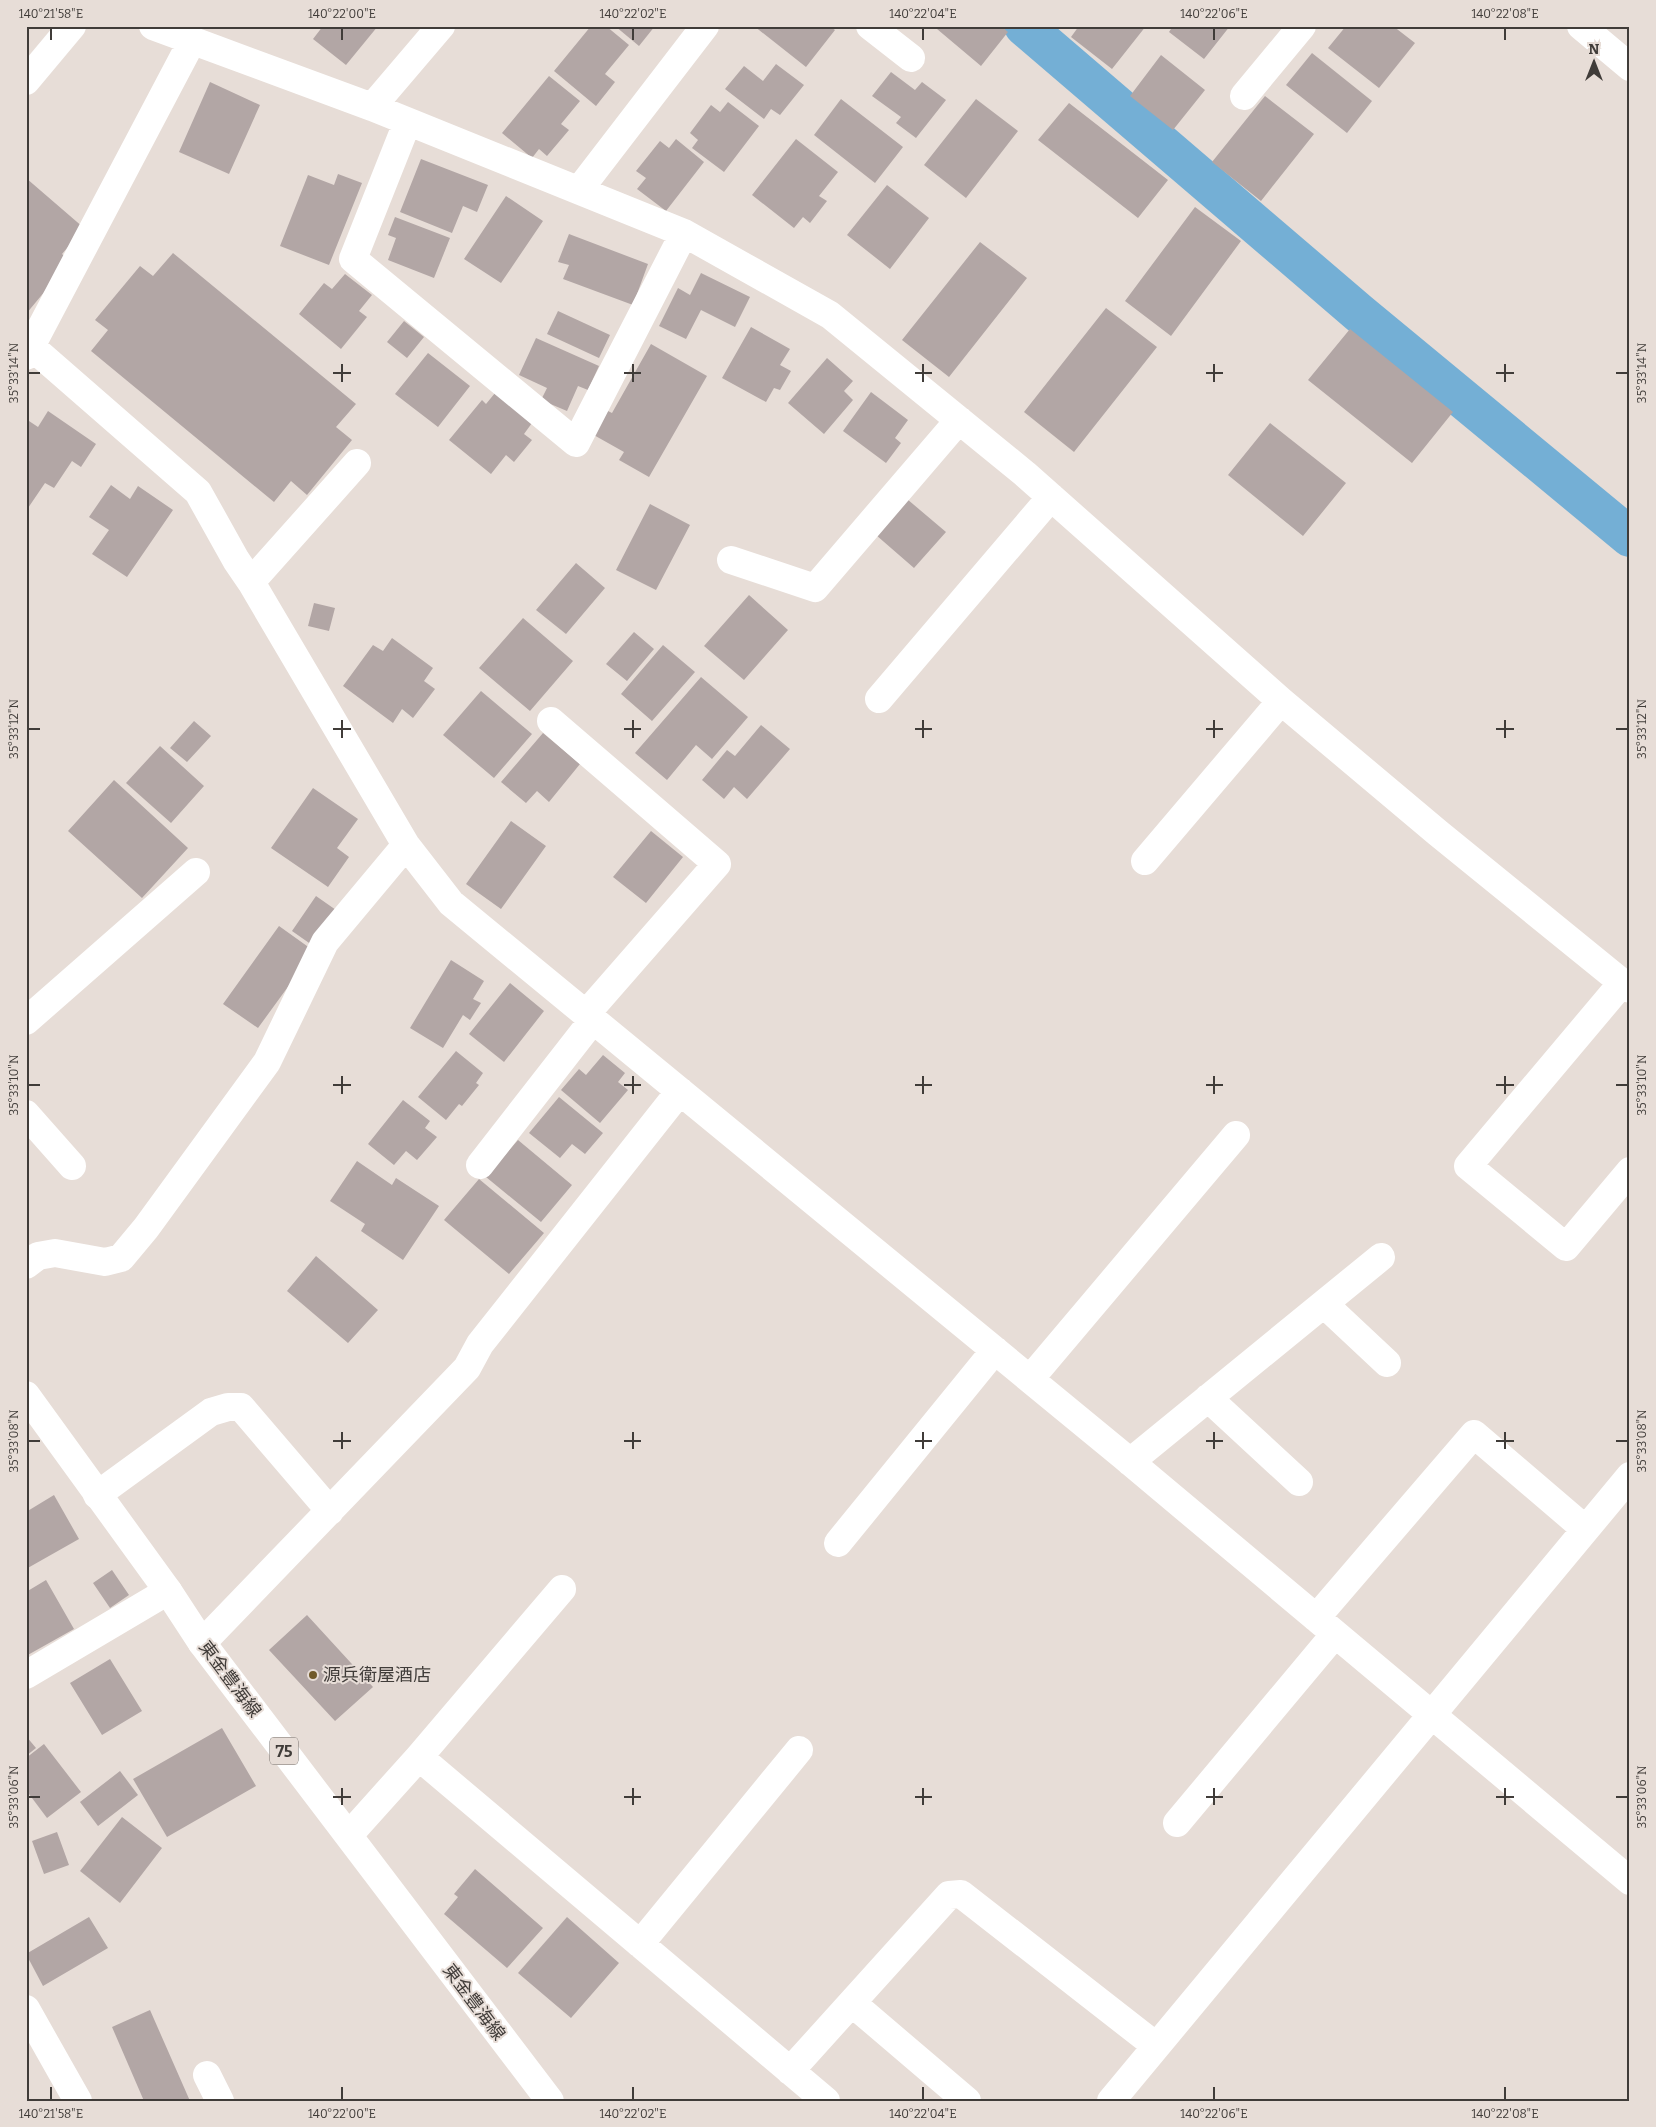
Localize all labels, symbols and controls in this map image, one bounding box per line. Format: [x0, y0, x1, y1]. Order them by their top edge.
text: 140°21'58"E [19, 7, 83, 21]
text: 140°22'00"E [308, 7, 376, 21]
text: 140°22'02"E [600, 7, 666, 21]
text: 140°22'04"E [889, 7, 957, 21]
text: 140°22'06"E [1180, 7, 1248, 21]
text: 140°22'08"E [1471, 7, 1539, 21]
north arrow [1568, 38, 1618, 88]
text: N [1589, 41, 1600, 58]
text: 35°33'14"N [7, 342, 21, 403]
text: 35°33'14"N [1635, 342, 1649, 403]
text: 35°33'12"N [7, 699, 21, 759]
text: 35°33'12"N [1635, 699, 1649, 759]
text: 35°33'10"N [7, 1054, 21, 1116]
text: 35°33'10"N [1635, 1054, 1649, 1116]
text: 35°33'08"N [7, 1409, 21, 1473]
text: 35°33'08"N [1635, 1409, 1649, 1473]
street label: 東金豊海線 [194, 1636, 266, 1722]
place label: 源兵衛屋酒店 [323, 1664, 431, 1686]
marker: 源兵衛屋酒店 [307, 1669, 319, 1681]
road number: 75 [270, 1738, 298, 1764]
text: 35°33'06"N [7, 1765, 21, 1829]
text: 35°33'06"N [1635, 1765, 1649, 1829]
street label: 東金豊海線 [438, 1959, 510, 2045]
text: 140°21'58"E [19, 2107, 83, 2121]
text: 140°22'00"E [308, 2107, 376, 2121]
text: 140°22'02"E [600, 2107, 666, 2121]
text: 140°22'04"E [889, 2107, 957, 2121]
text: 140°22'06"E [1180, 2107, 1248, 2121]
text: 140°22'08"E [1471, 2107, 1539, 2121]

